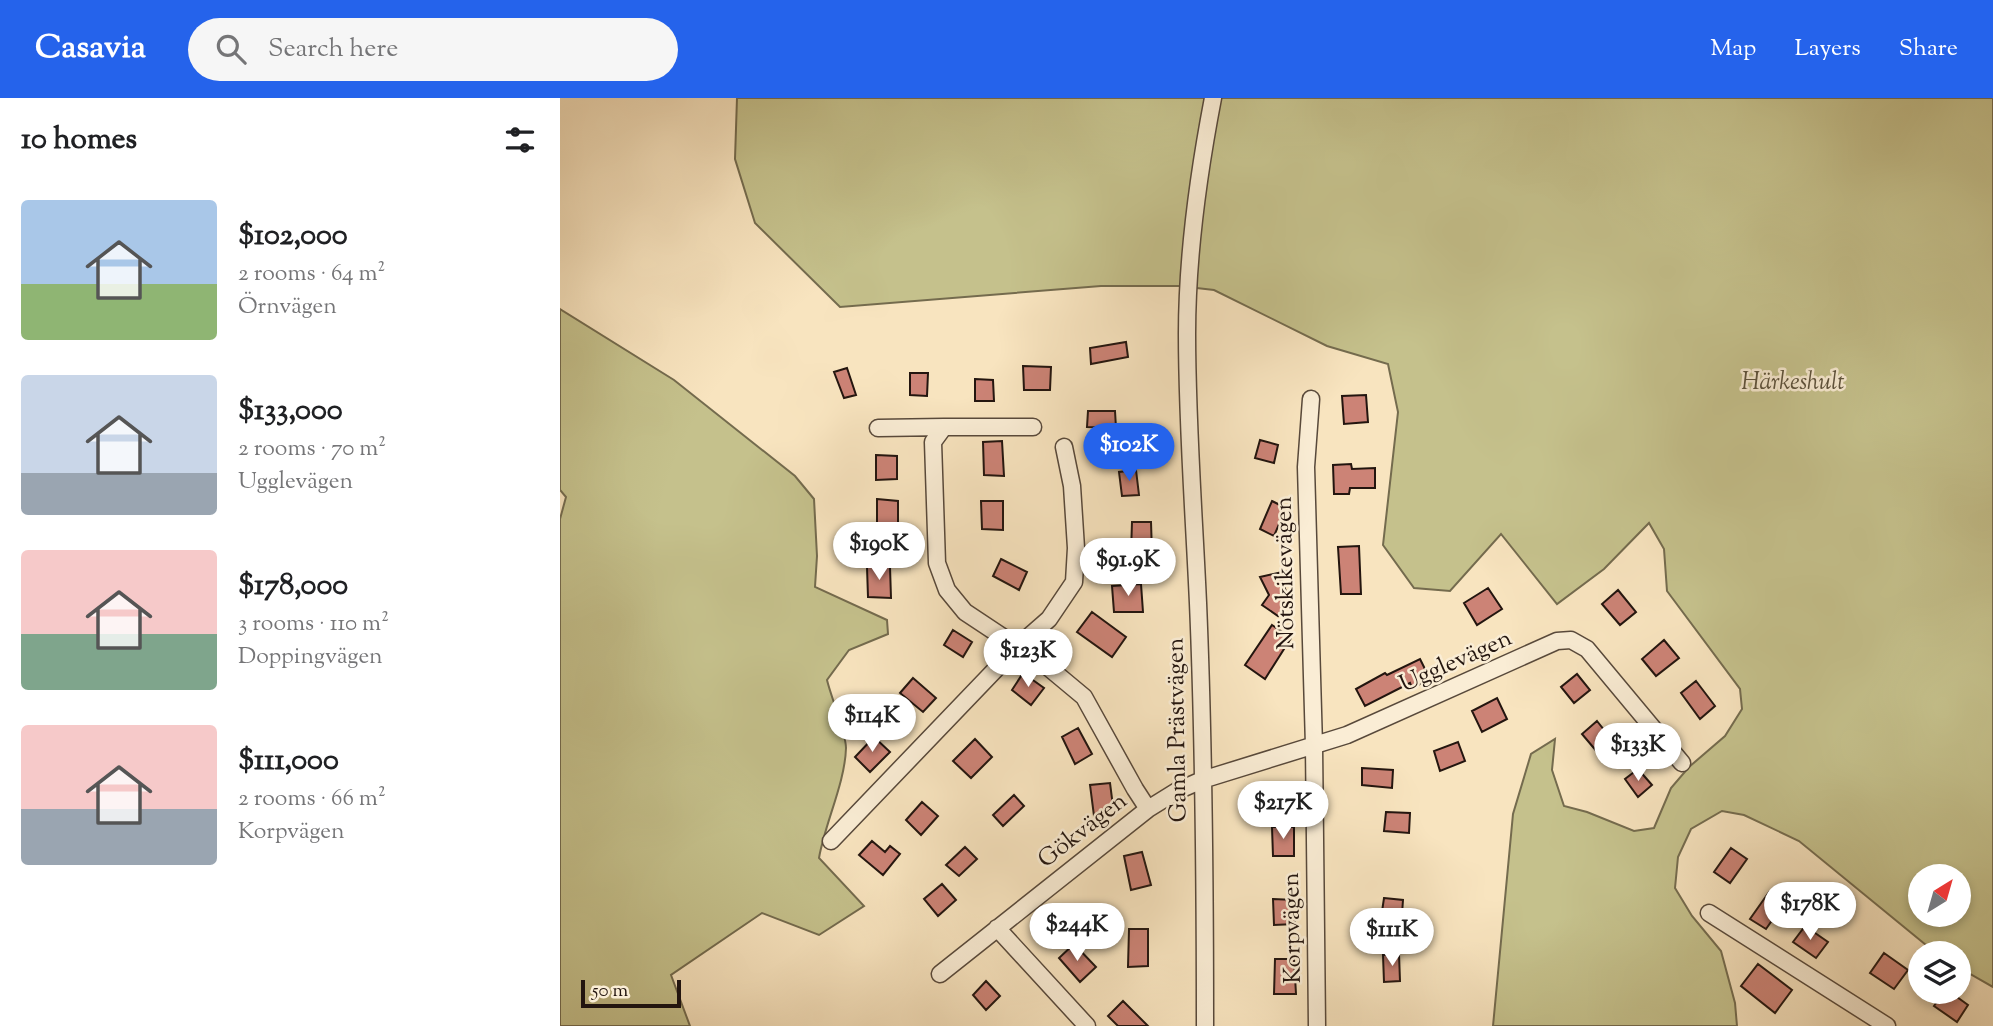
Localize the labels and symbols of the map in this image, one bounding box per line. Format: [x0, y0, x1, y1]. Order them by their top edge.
park label: Härkeshult [1741, 366, 1845, 400]
pin: $102K [1080, 424, 1178, 483]
street label: Nötskikevägen [1268, 496, 1304, 650]
pin: $190K [830, 522, 928, 582]
pin: $91.9K [1071, 538, 1185, 598]
street label: Ugglevägen [1394, 622, 1518, 702]
pin: $123K [979, 630, 1077, 689]
street label: Gamla Prästvägen [1159, 637, 1197, 823]
pin: $114K [823, 694, 921, 754]
pin: $133K [1589, 724, 1687, 783]
pin: $217K [1234, 782, 1332, 841]
street label: Gökvägen [1031, 785, 1135, 877]
north arrow [1908, 864, 1970, 928]
street label: Korpvägen [1275, 872, 1311, 984]
pin: $178K [1761, 882, 1859, 942]
pin: $244K [1028, 904, 1126, 963]
pin: $111K [1343, 908, 1441, 968]
scale bar [581, 977, 681, 1009]

